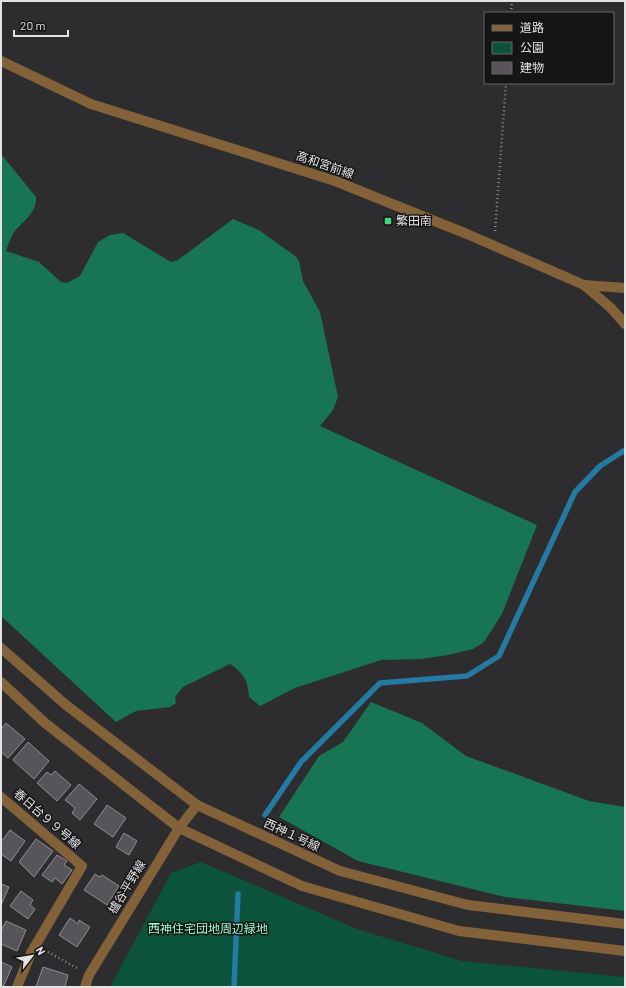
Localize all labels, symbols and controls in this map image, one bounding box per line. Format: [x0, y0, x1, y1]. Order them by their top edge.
scale bar [14, 12, 68, 38]
legend [484, 12, 614, 84]
text: 20 m [20, 18, 46, 32]
text: 道路 [520, 20, 544, 34]
text: 公園 [520, 40, 544, 54]
text: 建物 [520, 60, 544, 74]
street label: 高和宮前線 [295, 148, 356, 180]
place label: 繁田南 [396, 213, 432, 227]
marker: 繁田南 [383, 216, 393, 226]
street label: 春日台９９号線 [11, 785, 84, 851]
street label: 西神１号線 [262, 815, 323, 853]
street label: 櫨谷平野線 [105, 857, 148, 916]
park label: 西神住宅団地周辺緑地 [148, 921, 268, 935]
north arrow [12, 936, 52, 976]
text: N [34, 944, 48, 957]

